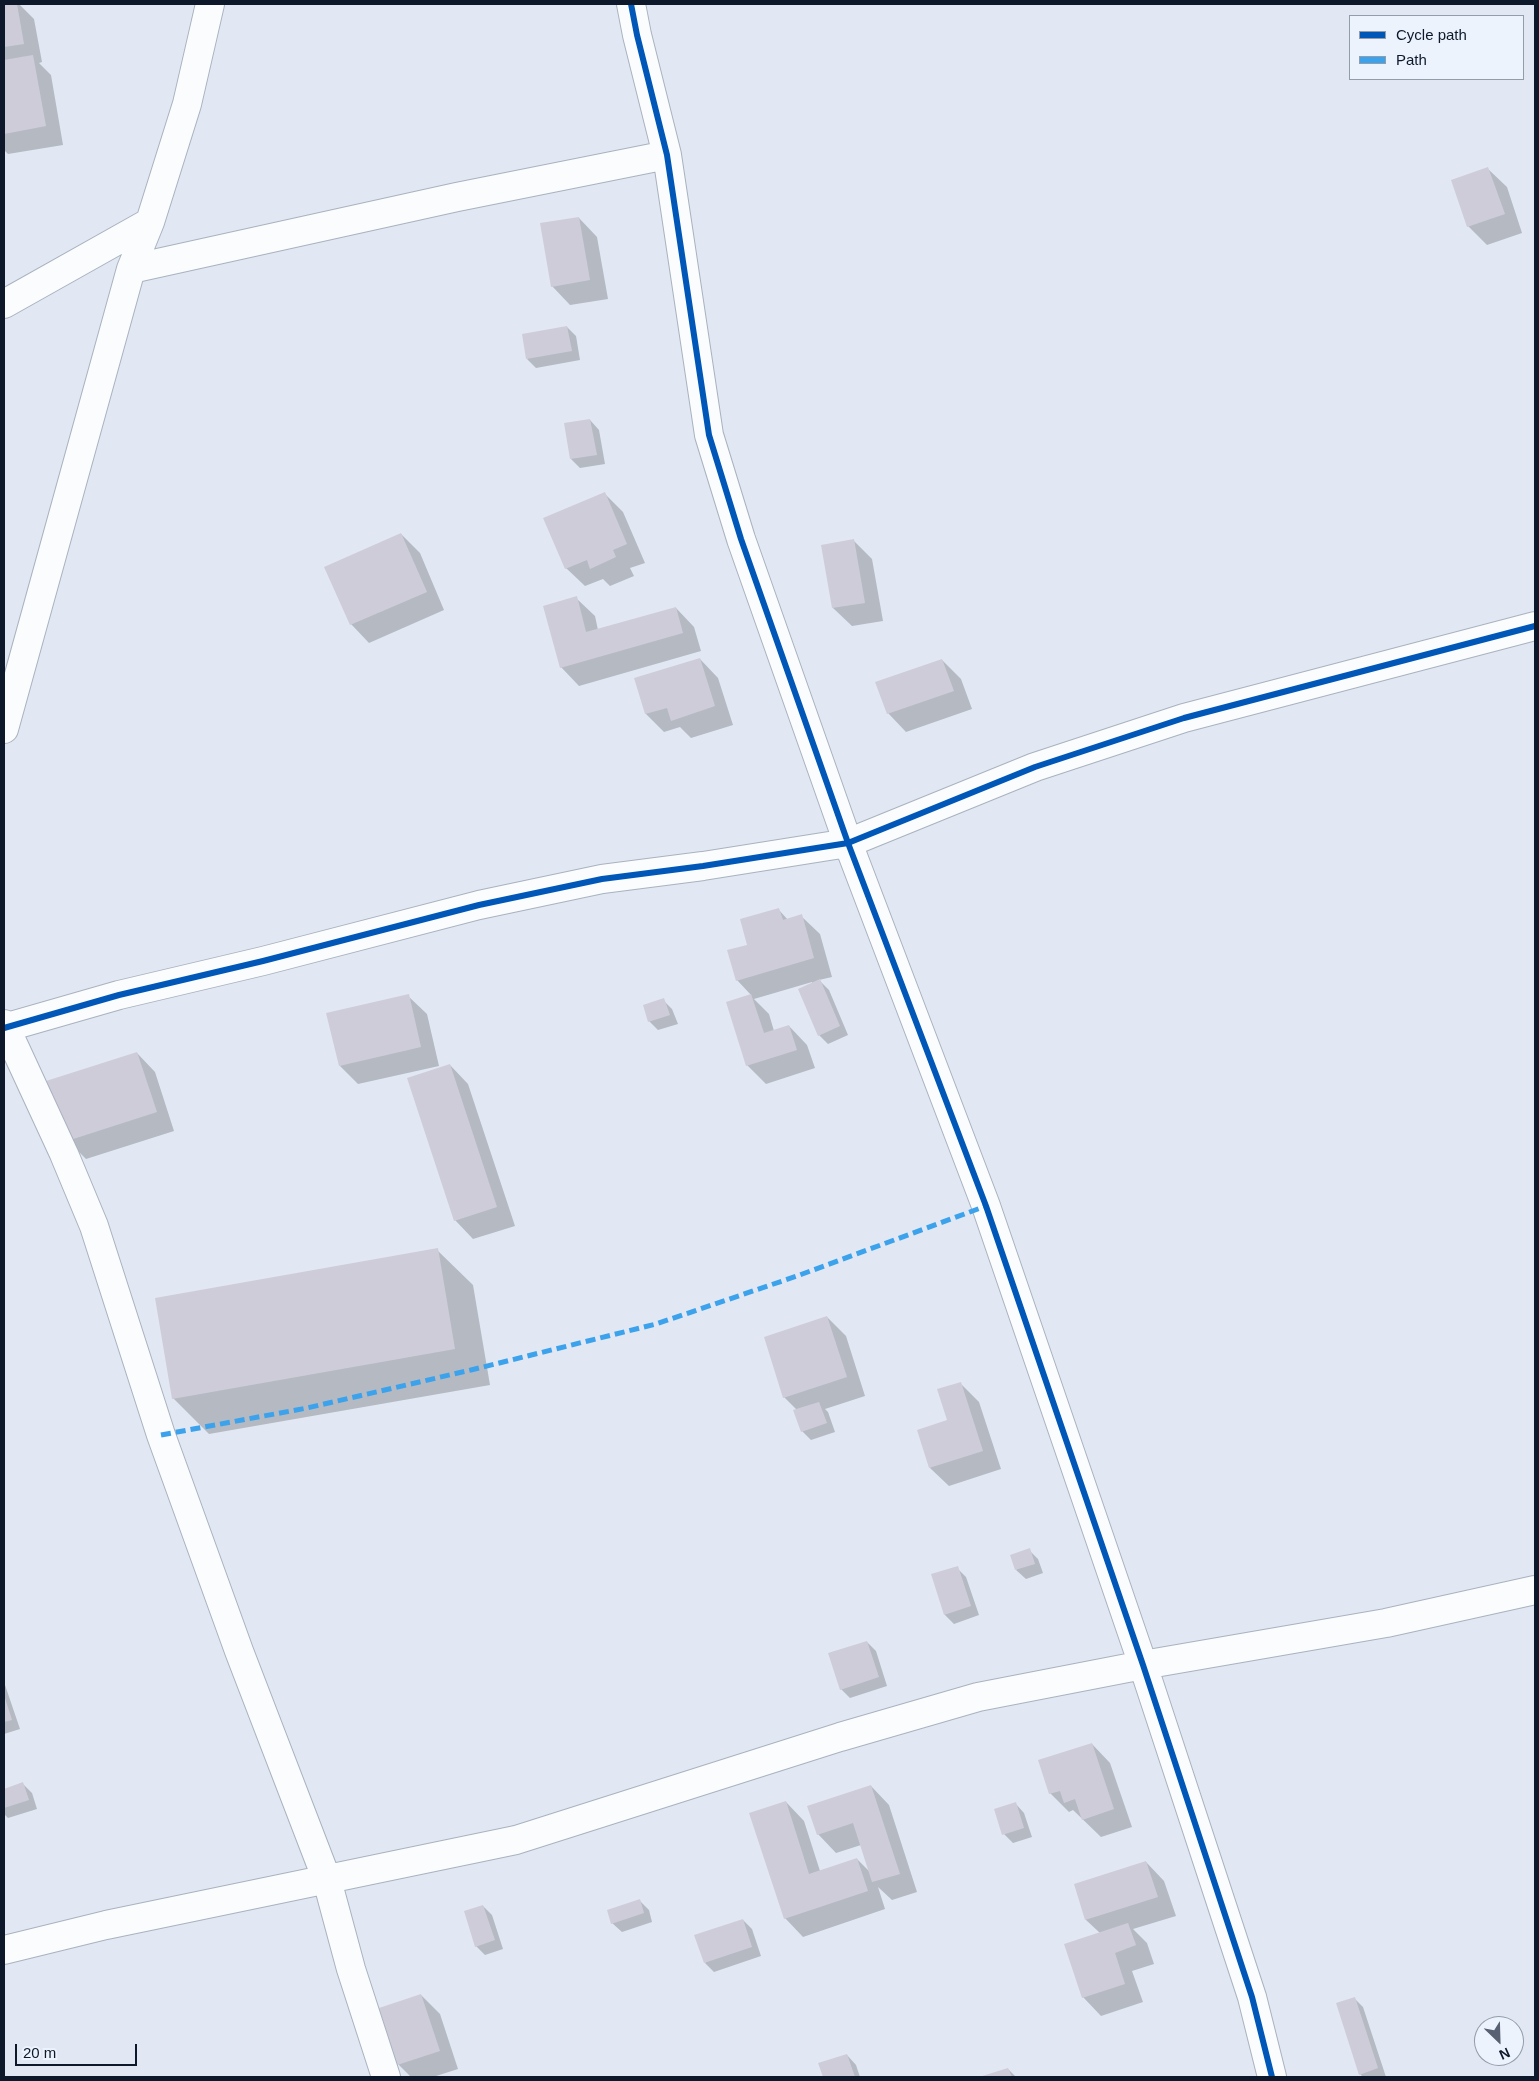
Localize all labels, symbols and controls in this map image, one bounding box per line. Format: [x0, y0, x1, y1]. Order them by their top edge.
legend [1349, 15, 1524, 80]
text: Cycle path [1396, 26, 1467, 43]
text: Path [1396, 51, 1427, 68]
north arrow [1474, 2016, 1524, 2066]
scale bar [18, 2034, 140, 2066]
text: 20 m [23, 2044, 56, 2061]
text: N [1497, 2044, 1513, 2063]

